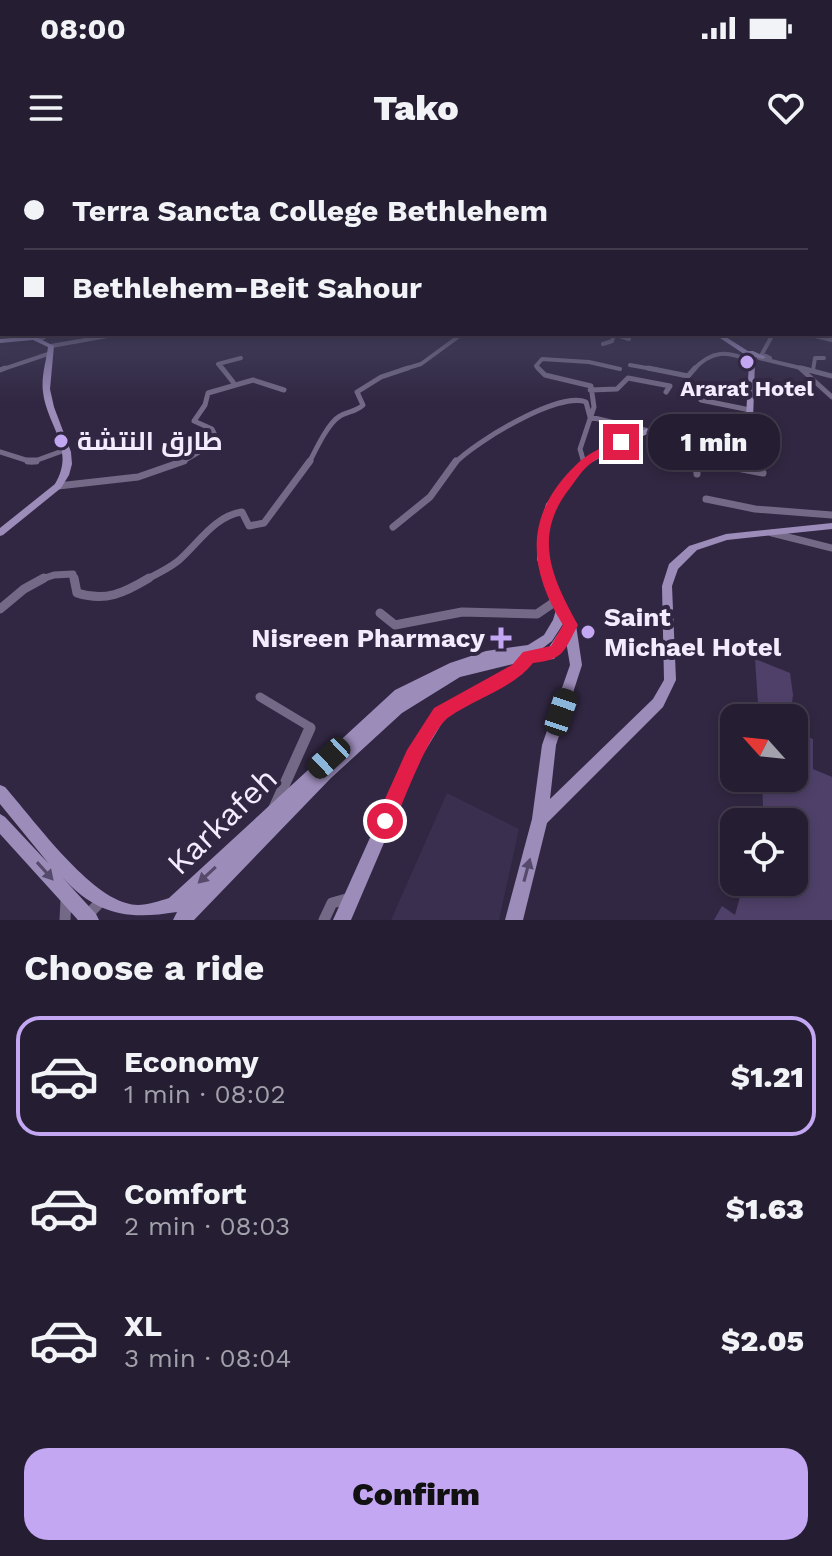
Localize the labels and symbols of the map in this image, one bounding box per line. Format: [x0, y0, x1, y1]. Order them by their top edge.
marker: Ararat Hotel [738, 353, 756, 371]
place label: Ararat Hotel [680, 376, 815, 401]
callout: 1 min [649, 414, 781, 470]
route end [603, 424, 639, 460]
place label: طارق النتشة [77, 426, 223, 457]
marker: طارق النتشة [52, 432, 70, 450]
place label: Saint Michael Hotel [604, 602, 782, 662]
place label: Nisreen Pharmacy [251, 623, 485, 653]
marker: Saint Michael Hotel [579, 623, 597, 641]
marker: Nisreen Pharmacy [492, 629, 510, 647]
car [542, 685, 580, 739]
north arrow [720, 704, 808, 792]
car [303, 733, 355, 783]
street label: Karkafeh [159, 759, 285, 883]
route start [367, 803, 403, 839]
one-way arrow [522, 857, 534, 882]
one-way arrow [35, 862, 53, 881]
one-way arrow [198, 865, 217, 883]

